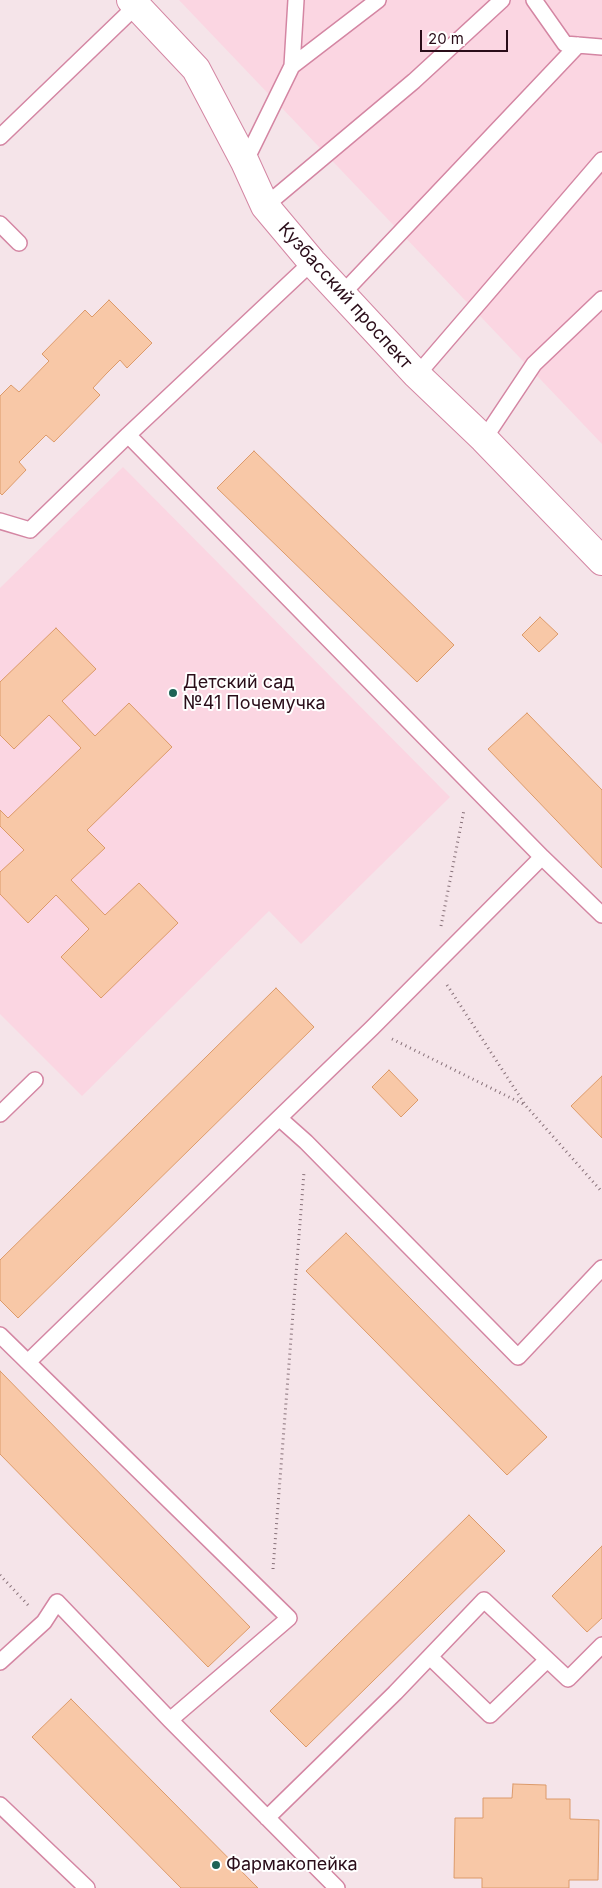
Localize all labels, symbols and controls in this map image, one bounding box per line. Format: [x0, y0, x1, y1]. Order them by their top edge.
scale bar [422, 20, 510, 52]
text: 20 m [428, 29, 464, 48]
street label: Кузбасский проспект [274, 218, 416, 374]
place label: Детский сад №41 Почемучка [183, 672, 326, 714]
marker: Детский сад №41 Почемучка [167, 687, 179, 699]
place label: Фармакопейка [226, 1854, 358, 1876]
marker: Фармакопейка [210, 1859, 222, 1871]

